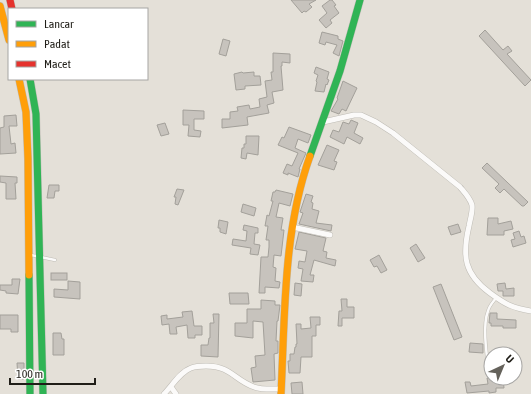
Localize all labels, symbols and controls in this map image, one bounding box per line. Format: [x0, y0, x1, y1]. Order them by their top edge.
legend [8, 8, 148, 80]
text: Lancar [44, 17, 74, 31]
text: Padat [44, 37, 70, 51]
text: Macet [44, 57, 72, 71]
north arrow [483, 346, 523, 386]
text: U [503, 352, 516, 365]
scale bar [10, 360, 95, 386]
text: 100 m [16, 367, 43, 381]

